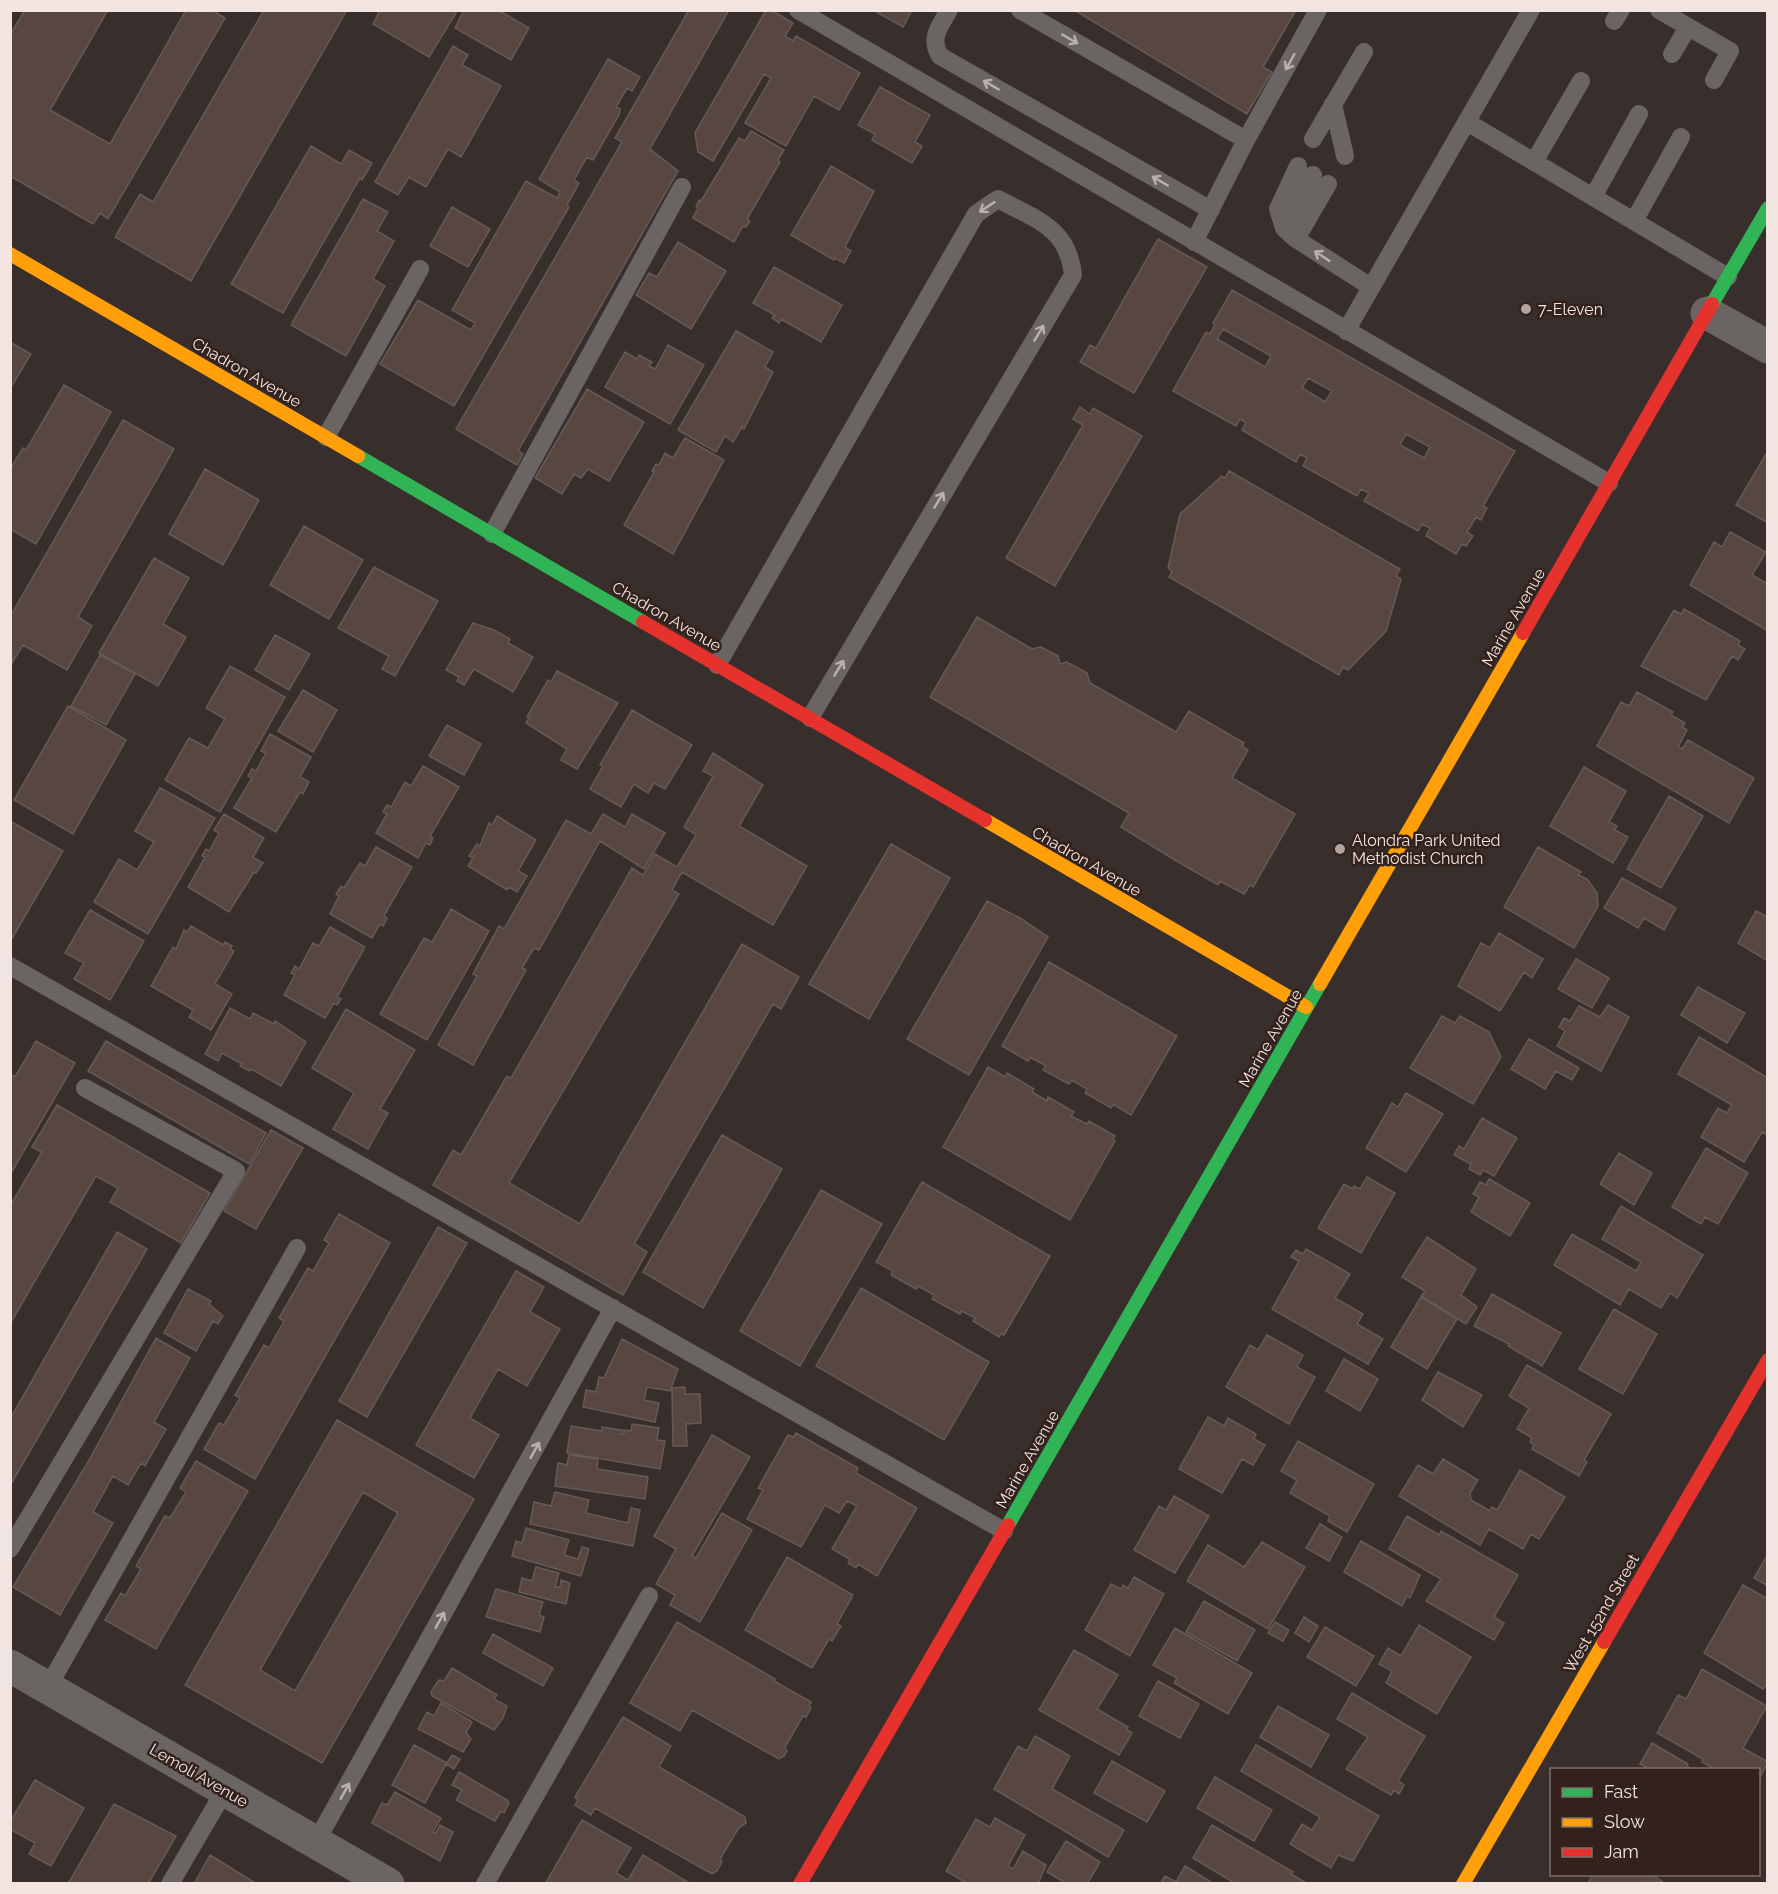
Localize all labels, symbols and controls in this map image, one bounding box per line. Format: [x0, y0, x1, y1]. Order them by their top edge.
one-way arrow [1062, 34, 1079, 46]
one-way arrow [1284, 52, 1295, 70]
one-way arrow [983, 79, 1000, 91]
one-way arrow [1152, 175, 1169, 187]
one-way arrow [979, 201, 995, 213]
one-way arrow [1314, 249, 1331, 261]
place label: 7-Eleven [1538, 300, 1603, 319]
marker: 7-Eleven [1519, 302, 1533, 316]
one-way arrow [1033, 325, 1045, 342]
street label: Chadron Avenue [189, 333, 305, 411]
one-way arrow [933, 492, 945, 509]
street label: Marine Avenue [1478, 565, 1549, 670]
street label: Chadron Avenue [609, 577, 725, 655]
one-way arrow [834, 660, 846, 677]
street label: Chadron Avenue [1029, 822, 1145, 900]
place label: Alondra Park United Methodist Church [1352, 831, 1501, 868]
marker: Alondra Park United Methodist Church [1333, 842, 1347, 856]
street label: Marine Avenue [1235, 986, 1306, 1091]
street label: Marine Avenue [992, 1407, 1063, 1512]
one-way arrow [529, 1442, 541, 1459]
street label: West 152nd Street [1560, 1550, 1643, 1676]
one-way arrow [434, 1612, 446, 1629]
street label: Lemoli Avenue [146, 1740, 251, 1811]
legend [1550, 1768, 1760, 1876]
text: Fast [1604, 1781, 1638, 1802]
one-way arrow [339, 1783, 351, 1800]
text: Slow [1604, 1811, 1645, 1832]
text: Jam [1604, 1841, 1639, 1862]

